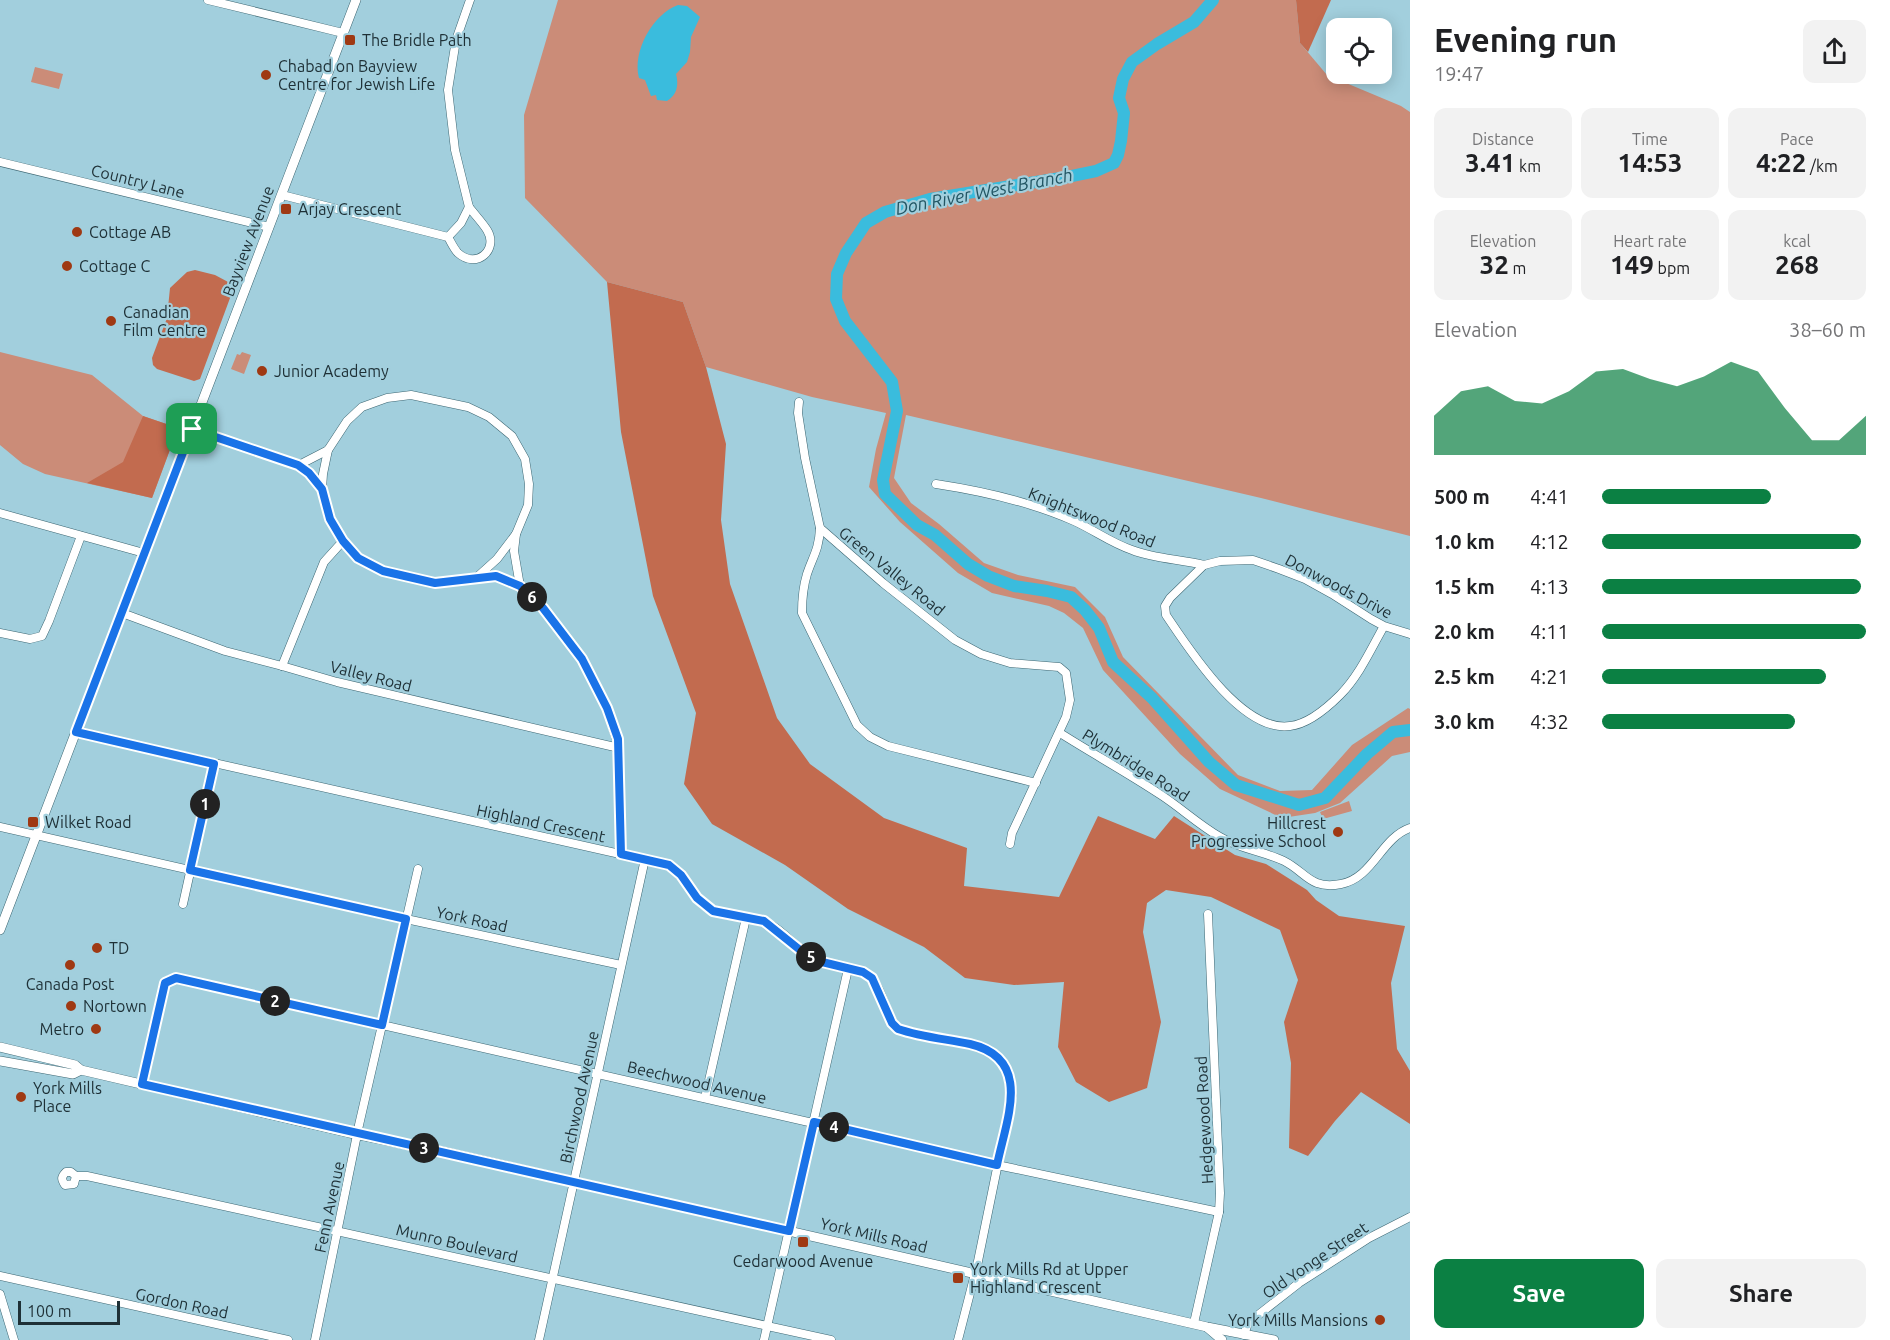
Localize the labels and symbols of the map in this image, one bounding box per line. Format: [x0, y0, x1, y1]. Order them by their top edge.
place label: The Bridle Path [362, 31, 472, 49]
marker: The Bridle Path [343, 33, 357, 47]
place label: Chabad on Bayview Centre for Jewish Life [278, 57, 435, 93]
marker: Chabad on Bayview Centre for Jewish Life [259, 68, 273, 82]
street label: Country Lane [89, 161, 187, 201]
water label: Don River West Branch [893, 164, 1074, 218]
street label: Bayview Avenue [219, 183, 277, 299]
place label: Arjay Crescent [298, 200, 402, 218]
marker: Arjay Crescent [279, 202, 293, 216]
place label: Cottage AB [89, 223, 171, 241]
marker: Cottage AB [70, 225, 84, 239]
place label: Cottage C [79, 257, 151, 275]
marker: Cottage C [60, 259, 74, 273]
place label: Canadian Film Centre [123, 303, 206, 339]
marker: Canadian Film Centre [104, 314, 118, 328]
place label: Junior Academy [274, 362, 389, 380]
marker: Junior Academy [255, 364, 269, 378]
pin [166, 403, 217, 454]
street label: Knightswood Road [1026, 483, 1158, 551]
street label: Green Valley Road [836, 523, 948, 619]
street label: Donwoods Drive [1282, 550, 1396, 622]
pin: 6 [517, 582, 547, 612]
street label: Valley Road [328, 657, 414, 695]
street label: Plymbridge Road [1079, 725, 1193, 805]
pin: 1 [190, 789, 220, 819]
street label: Highland Crescent [475, 801, 608, 846]
place label: Wilket Road [45, 813, 132, 831]
place label: Hillcrest Progressive School [1191, 814, 1327, 850]
marker: Wilket Road [26, 815, 40, 829]
marker: Hillcrest Progressive School [1331, 825, 1345, 839]
street label: York Road [435, 903, 509, 935]
place label: TD [109, 939, 129, 957]
marker: TD [90, 941, 104, 955]
pin: 5 [796, 942, 826, 972]
marker: Canada Post [63, 958, 77, 972]
place label: Canada Post [26, 975, 115, 993]
pin: 2 [260, 986, 290, 1016]
place label: Nortown [83, 997, 147, 1015]
marker: Nortown [64, 999, 78, 1013]
place label: Metro [40, 1020, 84, 1038]
marker: Metro [89, 1022, 103, 1036]
street label: Birchwood Avenue [556, 1029, 602, 1165]
street label: Hedgewood Road [1192, 1055, 1216, 1185]
street label: Beechwood Avenue [626, 1057, 768, 1107]
place label: York Mills Place [33, 1079, 102, 1115]
marker: York Mills Place [14, 1090, 28, 1104]
pin: 4 [819, 1112, 849, 1142]
pin: 3 [409, 1133, 439, 1163]
street label: Fenn Avenue [311, 1160, 347, 1254]
street label: York Mills Road [819, 1214, 929, 1256]
street label: Old Yonge Street [1259, 1218, 1372, 1302]
street label: Munro Boulevard [394, 1220, 520, 1266]
marker: Cedarwood Avenue [796, 1235, 810, 1249]
place label: Cedarwood Avenue [733, 1252, 873, 1270]
place label: York Mills Rd at Upper Highland Crescent [970, 1260, 1128, 1296]
marker: York Mills Rd at Upper Highland Crescent [951, 1271, 965, 1285]
street label: Gordon Road [134, 1284, 230, 1322]
scale bar [18, 1298, 120, 1326]
place label: York Mills Mansions [1228, 1311, 1368, 1329]
marker: York Mills Mansions [1373, 1313, 1387, 1327]

